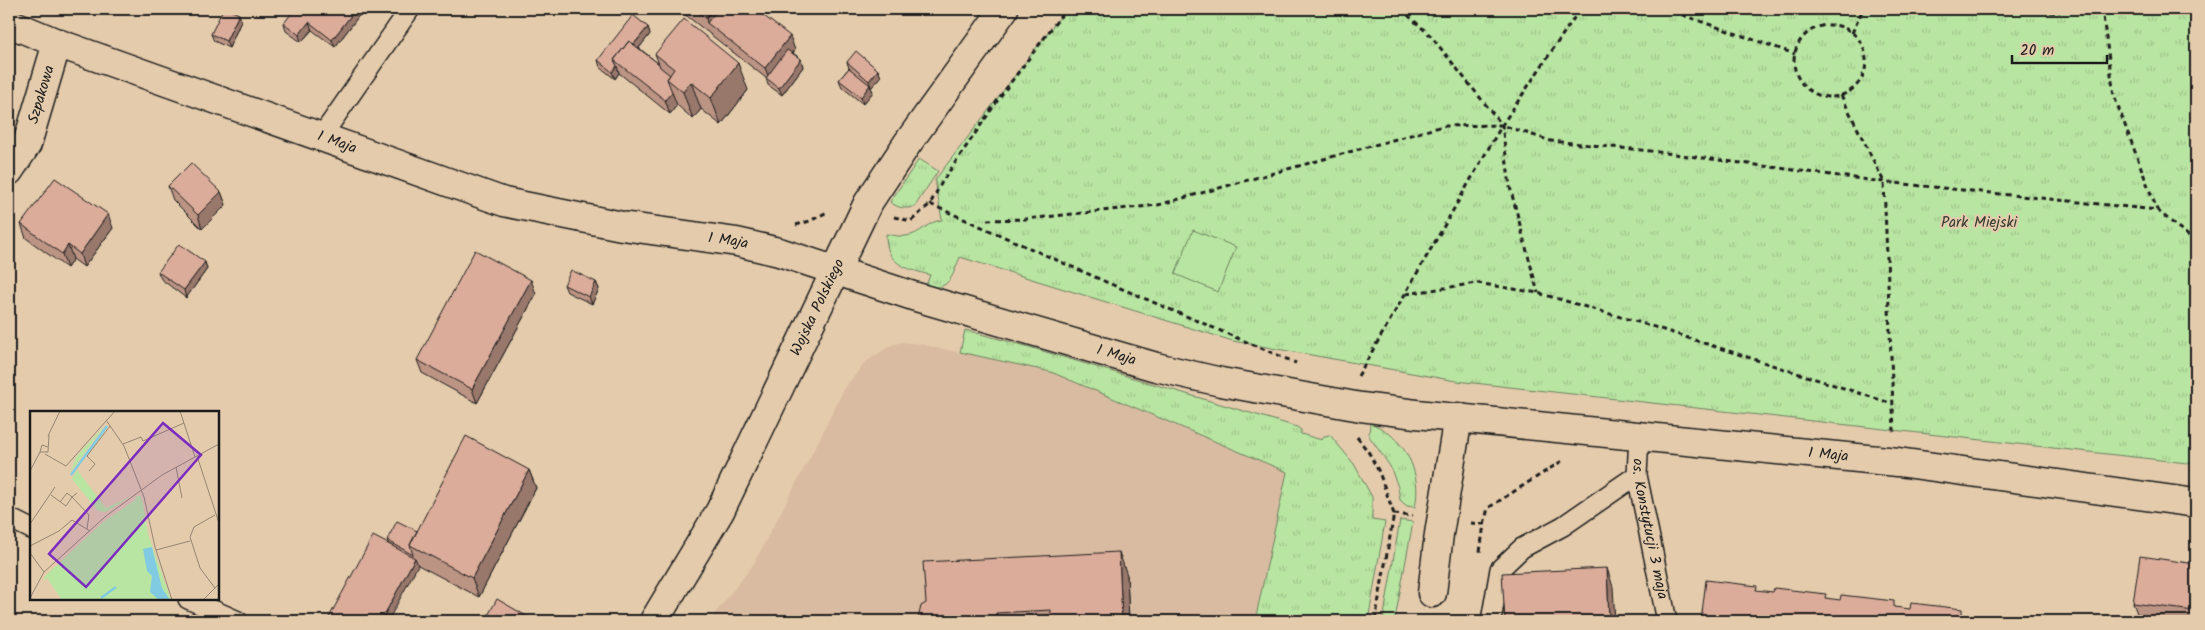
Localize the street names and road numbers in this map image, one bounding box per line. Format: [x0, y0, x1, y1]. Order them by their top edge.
street label: Szpakowa [22, 63, 62, 127]
street label: 1 Maja [314, 124, 360, 161]
street label: 1 Maja [706, 226, 751, 256]
street label: Wojska Polskiego [784, 255, 851, 360]
street label: 1 Maja [1094, 338, 1139, 373]
street label: 1 Maja [1807, 441, 1850, 469]
street label: os. Konstytucji 3 maja [1625, 458, 1674, 601]

